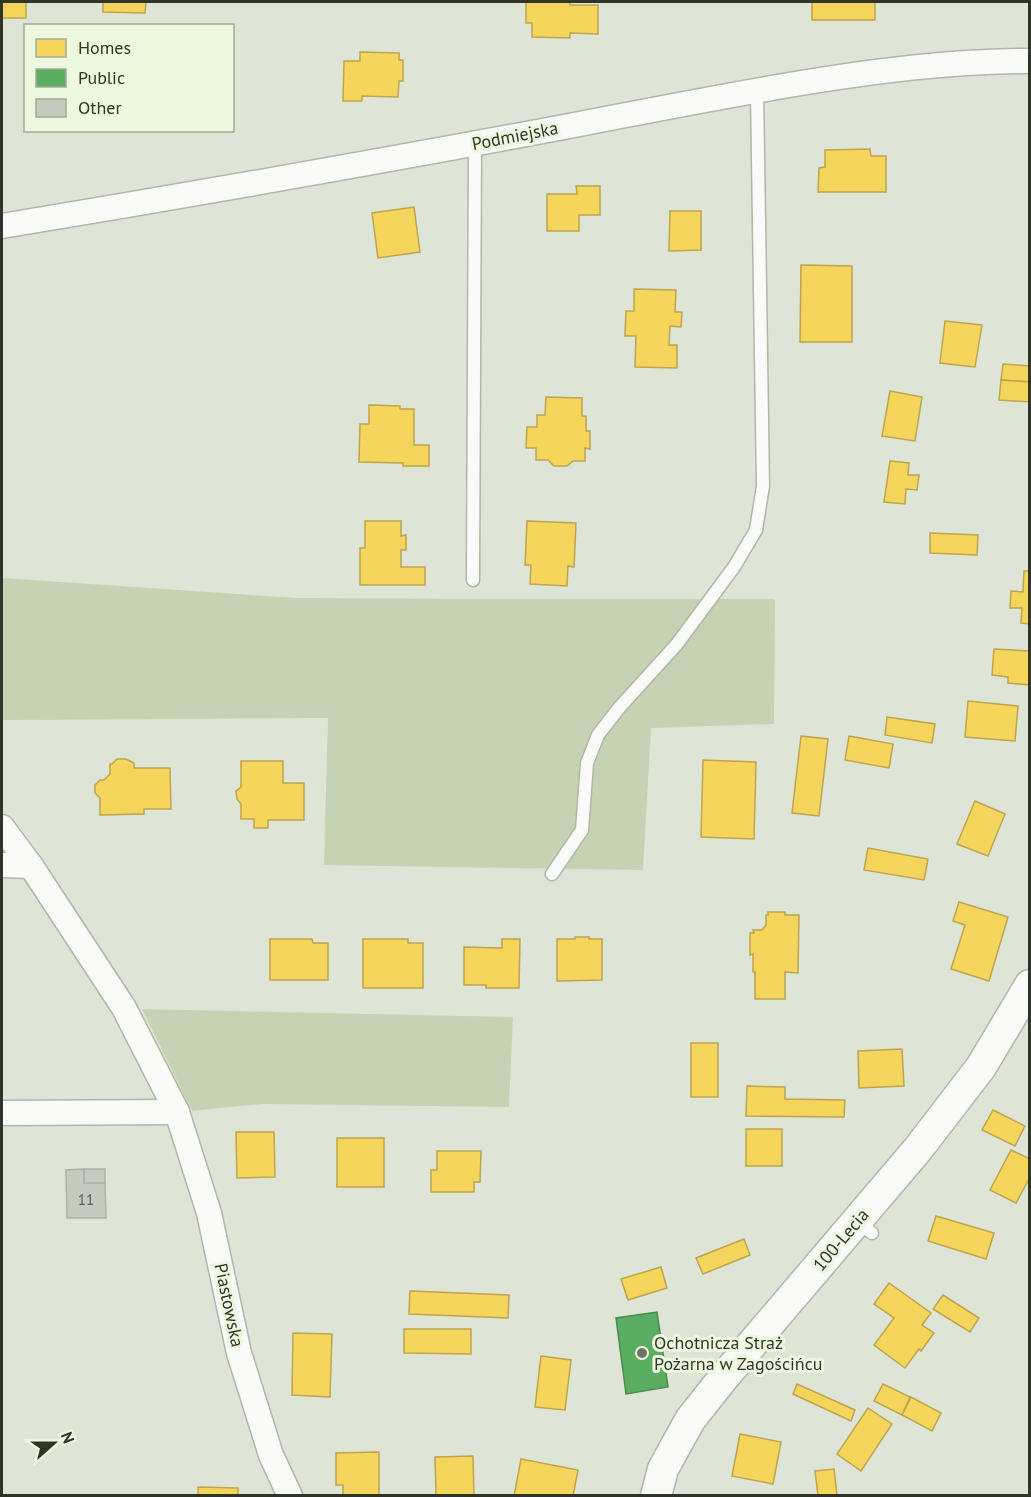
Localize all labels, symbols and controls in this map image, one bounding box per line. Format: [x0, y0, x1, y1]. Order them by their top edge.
legend [24, 24, 234, 132]
text: Homes [78, 36, 131, 59]
text: Public [78, 66, 125, 89]
text: Other [78, 96, 122, 119]
street label: Podmiejska [470, 116, 560, 155]
house number: 11 [78, 1190, 94, 1209]
street label: 100-Lecia [808, 1204, 874, 1276]
street label: Piastowska [209, 1261, 250, 1349]
place label: Ochotnicza Straż Pożarna w Zagościńcu [654, 1331, 823, 1375]
marker: Ochotnicza Straż Pożarna w Zagościńcu [635, 1346, 649, 1360]
north arrow [24, 1413, 84, 1473]
text: N [57, 1429, 79, 1446]

